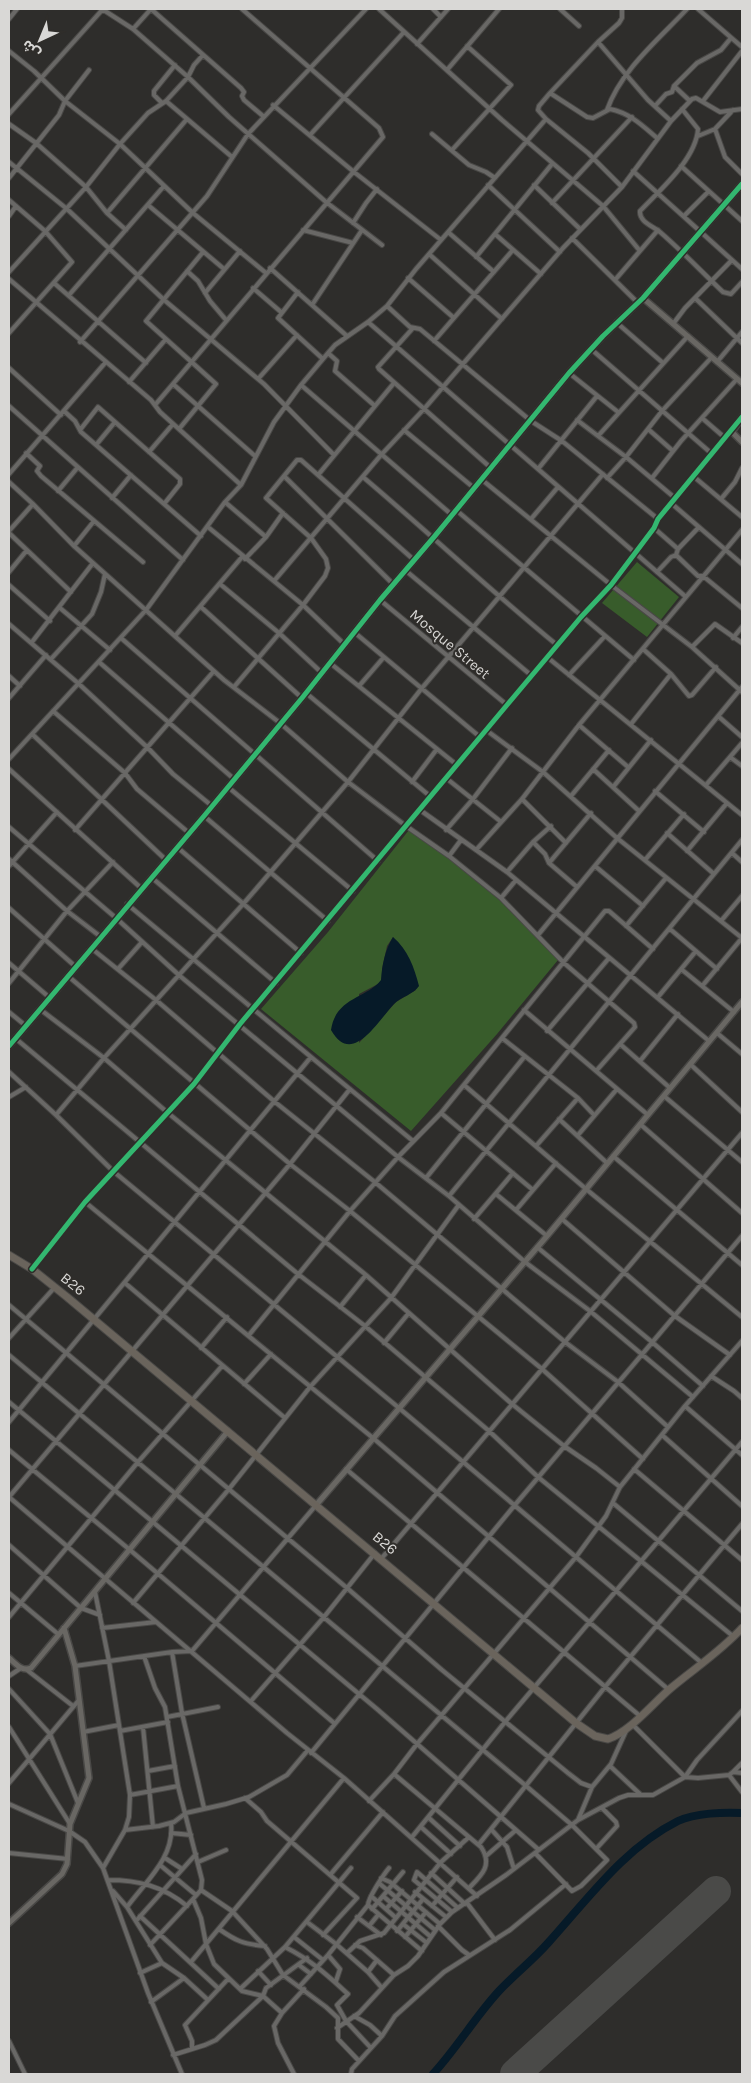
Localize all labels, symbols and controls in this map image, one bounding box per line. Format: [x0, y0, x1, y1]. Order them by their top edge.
north arrow [15, 15, 65, 65]
text: ش [19, 36, 44, 62]
street label: Mosque Street [406, 605, 494, 683]
street label: B26 [57, 1269, 89, 1299]
street label: B26 [369, 1528, 401, 1558]

